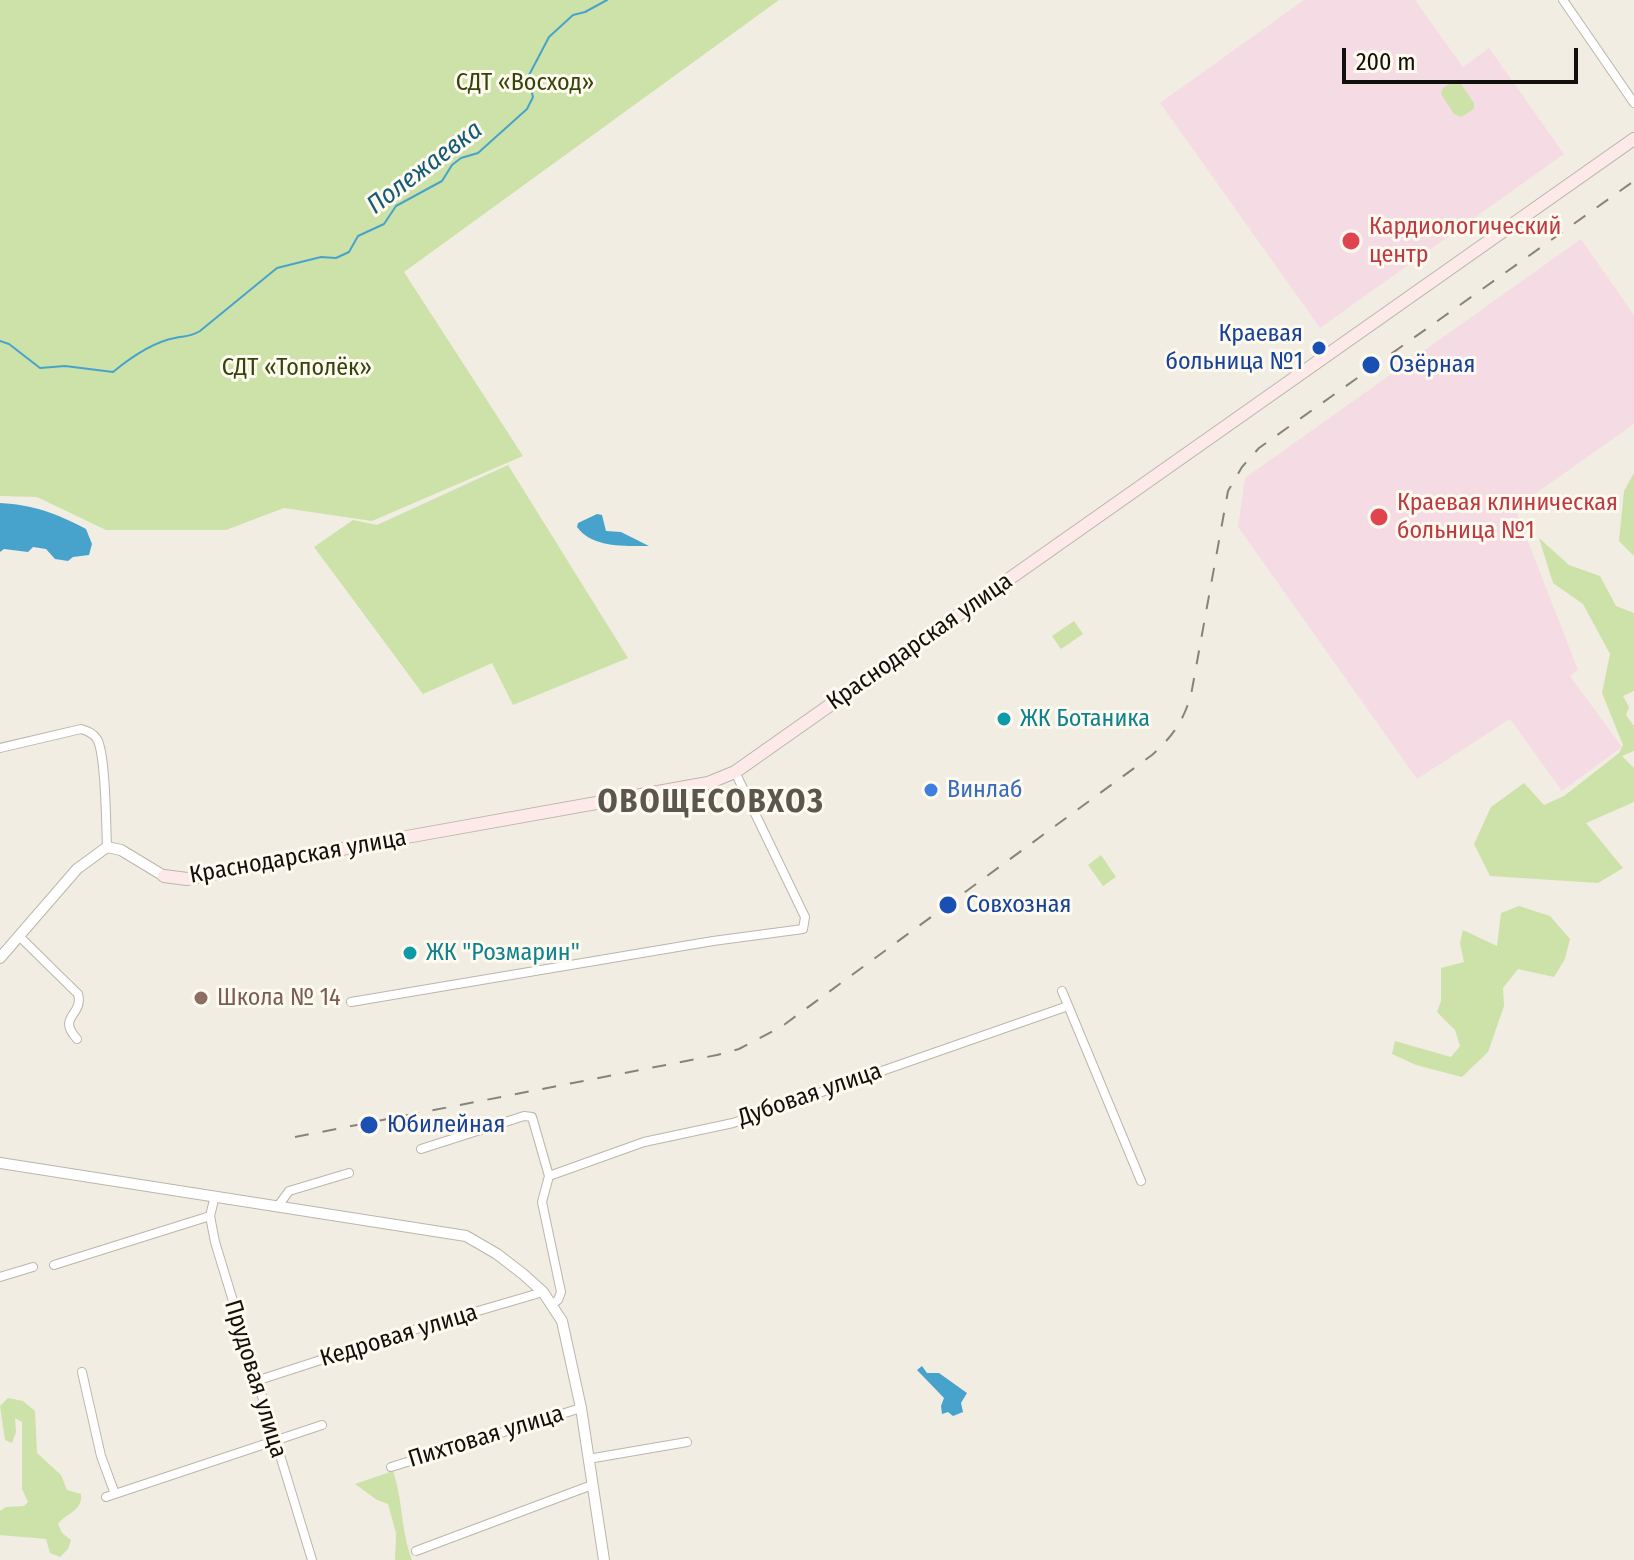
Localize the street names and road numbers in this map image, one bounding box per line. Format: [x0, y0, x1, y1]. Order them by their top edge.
street label: Краснодарская улица [822, 567, 1018, 717]
street label: Краснодарская улица [187, 824, 409, 890]
street label: Дубовая улица [734, 1057, 886, 1133]
street label: Прудовая улица [217, 1297, 293, 1461]
street label: Кедровая улица [317, 1298, 481, 1374]
street label: Пихтовая улица [405, 1400, 567, 1474]

